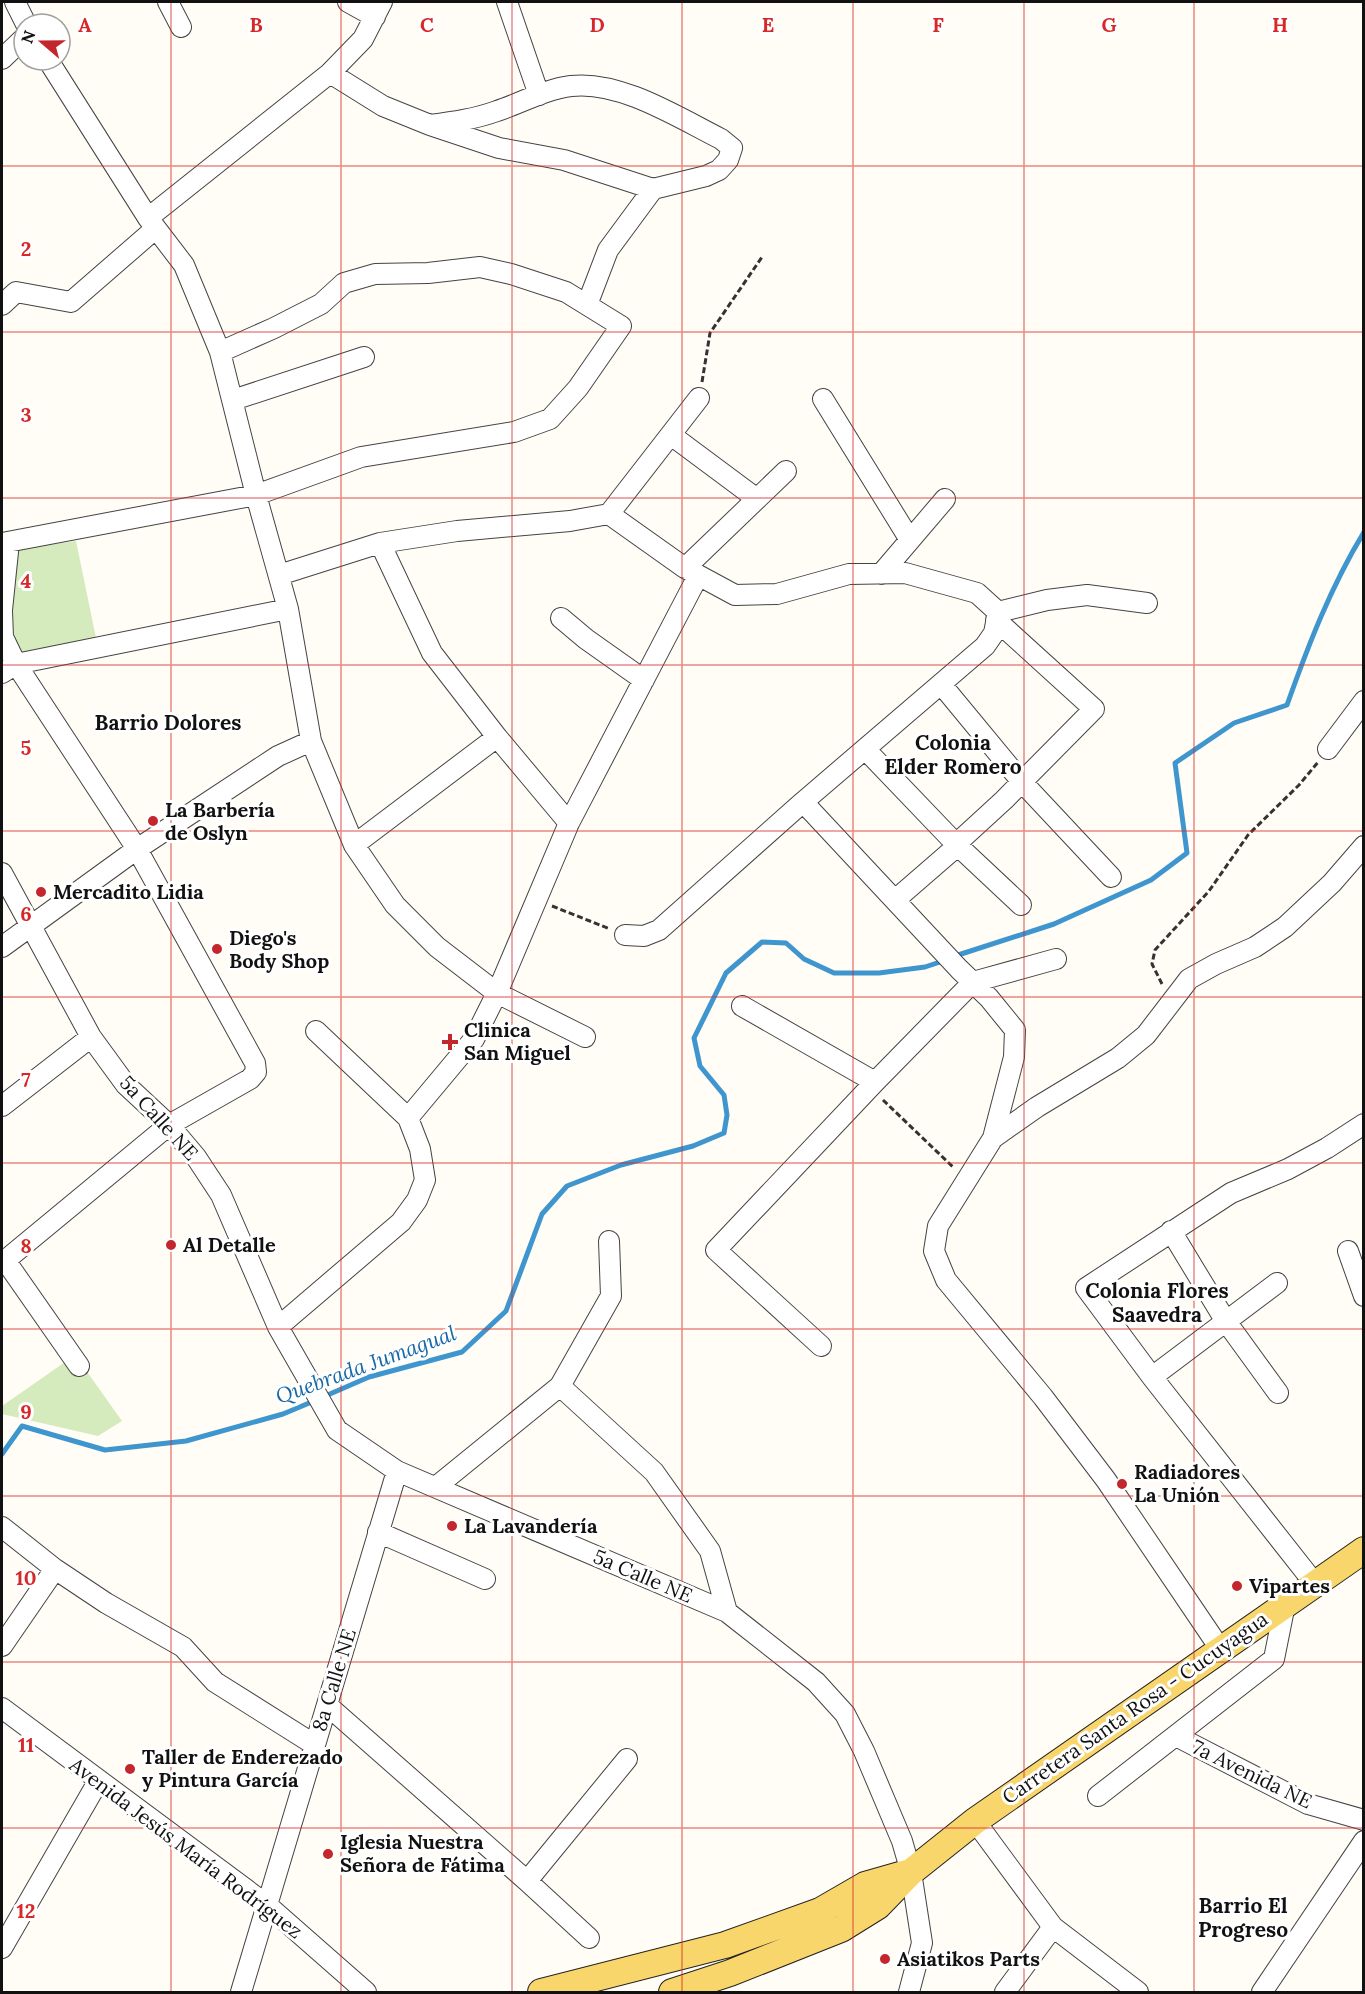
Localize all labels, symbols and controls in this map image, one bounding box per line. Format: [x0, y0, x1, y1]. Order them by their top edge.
north arrow [12, 12, 72, 72]
text: A [78, 12, 92, 37]
text: B [249, 12, 263, 37]
text: C [420, 12, 434, 37]
text: D [589, 12, 605, 37]
text: E [762, 12, 774, 37]
text: F [932, 12, 944, 37]
text: G [1101, 12, 1117, 37]
text: H [1272, 12, 1288, 37]
text: N [16, 28, 39, 46]
text: 2 [21, 236, 31, 261]
text: 3 [20, 402, 32, 427]
text: 4 [21, 568, 32, 593]
district label: Barrio Dolores [95, 709, 241, 736]
district label: Colonia Elder Romero [884, 729, 1022, 780]
text: 5 [21, 735, 32, 760]
place label: La Barbería de Oslyn [165, 797, 275, 845]
marker: La Barbería de Oslyn [146, 814, 160, 828]
place label: Mercadito Lidia [53, 879, 204, 904]
marker: Mercadito Lidia [34, 885, 48, 899]
text: 6 [20, 901, 32, 926]
place label: Diego's Body Shop [229, 925, 329, 973]
marker: Diego's Body Shop [210, 942, 224, 956]
place label: Clinica San Miguel [464, 1017, 571, 1065]
marker: Clinica San Miguel [441, 1033, 459, 1051]
text: 7 [21, 1067, 31, 1092]
street label: 5a Calle NE [115, 1070, 204, 1165]
place label: Al Detalle [183, 1232, 276, 1257]
text: 8 [20, 1233, 32, 1258]
marker: Al Detalle [164, 1238, 178, 1252]
district label: Colonia Flores Saavedra [1085, 1277, 1229, 1328]
water label: Quebrada Jumagual [272, 1319, 460, 1410]
text: 9 [20, 1399, 32, 1424]
place label: Radiadores La Unión [1134, 1459, 1241, 1507]
marker: Radiadores La Unión [1115, 1477, 1129, 1491]
place label: La Lavandería [464, 1513, 598, 1538]
marker: La Lavandería [445, 1519, 459, 1533]
street label: 5a Calle NE [590, 1543, 697, 1608]
text: 10 [16, 1565, 36, 1590]
place label: Vipartes [1249, 1573, 1330, 1598]
marker: Vipartes [1230, 1579, 1244, 1593]
street label: Carretera Santa Rosa - Cucuyagua [997, 1606, 1272, 1809]
street label: 8a Calle NE [306, 1626, 361, 1734]
text: 11 [18, 1732, 34, 1757]
street label: 7a Avenida NE [1188, 1734, 1316, 1813]
place label: Taller de Enderezado y Pintura García [142, 1744, 343, 1792]
street label: Avenida Jesús María Rodríguez [64, 1751, 308, 1943]
marker: Taller de Enderezado y Pintura García [123, 1762, 137, 1776]
place label: Iglesia Nuestra Señora de Fátima [340, 1829, 505, 1877]
marker: Iglesia Nuestra Señora de Fátima [321, 1847, 335, 1861]
district label: Barrio El Progreso [1198, 1892, 1288, 1943]
text: 12 [17, 1898, 35, 1923]
place label: Asiatikos Parts [897, 1946, 1040, 1971]
marker: Asiatikos Parts [878, 1952, 892, 1966]

